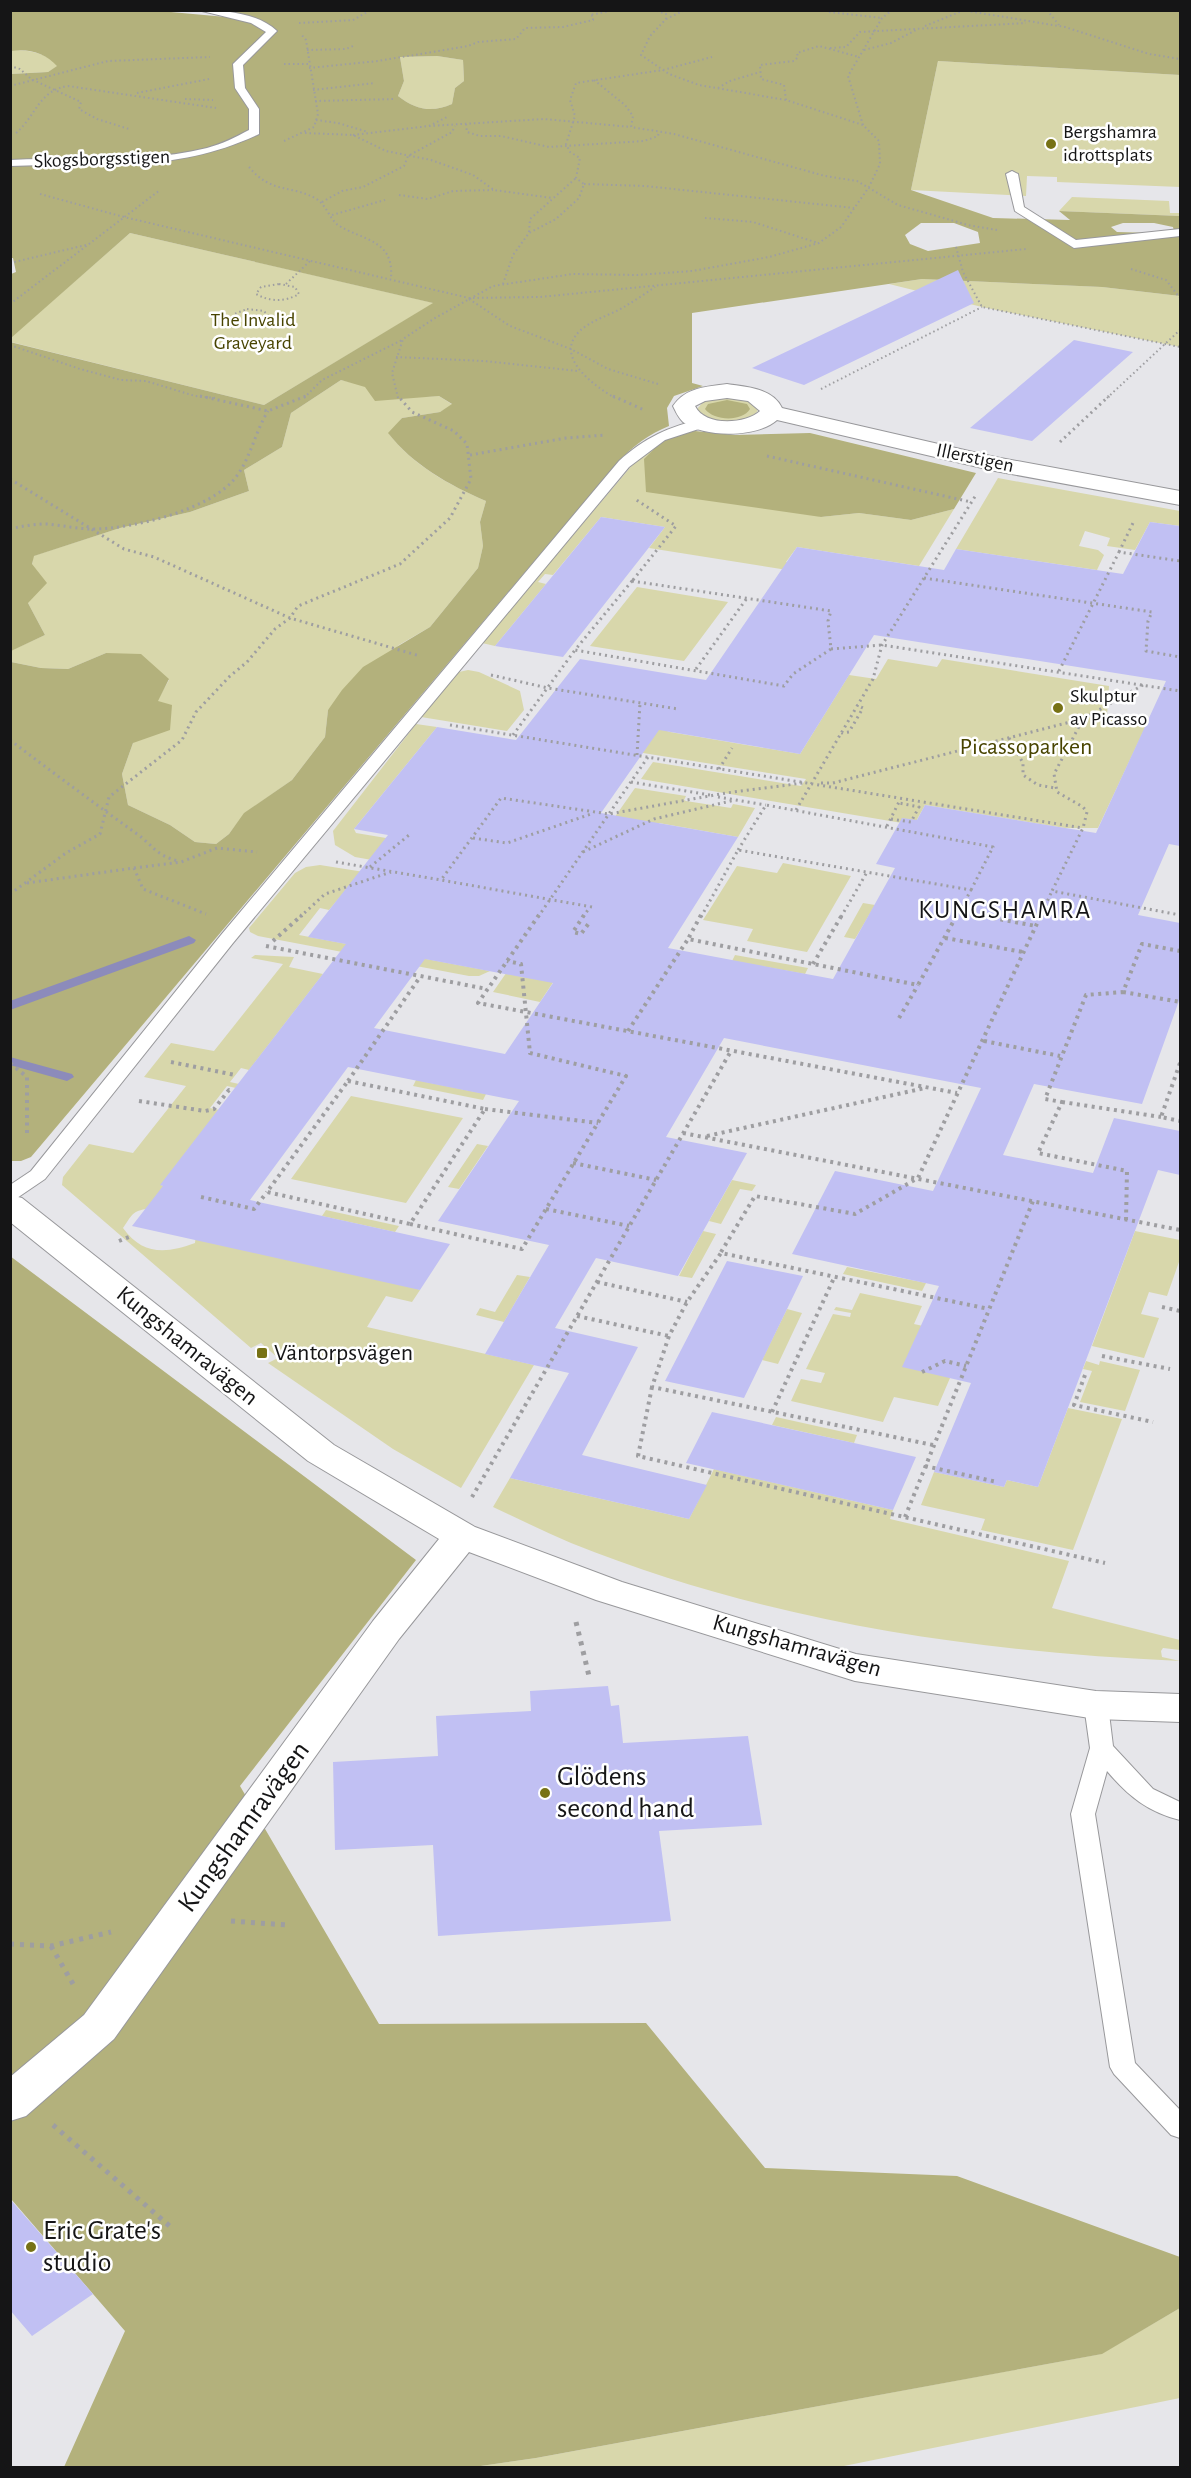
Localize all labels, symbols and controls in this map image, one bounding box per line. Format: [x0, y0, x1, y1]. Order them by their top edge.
place label: Bergshamra idrottsplats [1063, 122, 1157, 165]
marker: Bergshamra idrottsplats [1044, 137, 1058, 151]
street label: Skogsborgsstigen [33, 147, 171, 171]
park label: The Invalid Graveyard [210, 310, 296, 353]
street label: Illerstigen [934, 440, 1016, 476]
place label: Skulptur av Picasso [1070, 686, 1147, 729]
marker: Skulptur av Picasso [1051, 701, 1065, 715]
park label: Picassoparken [960, 735, 1092, 759]
district label: KUNGSHAMRA [918, 897, 1092, 923]
street label: Kungshamravägen [112, 1282, 262, 1410]
place label: Väntorpsvägen [274, 1341, 413, 1365]
marker: Väntorpsvägen [255, 1346, 269, 1360]
street label: Kungshamravägen [710, 1610, 884, 1682]
street label: Kungshamravägen [173, 1737, 315, 1917]
place label: Glödens second hand [557, 1763, 694, 1823]
marker: Glödens second hand [538, 1786, 552, 1800]
place label: Eric Grate's studio [43, 2217, 161, 2277]
marker: Eric Grate's studio [24, 2240, 38, 2254]

